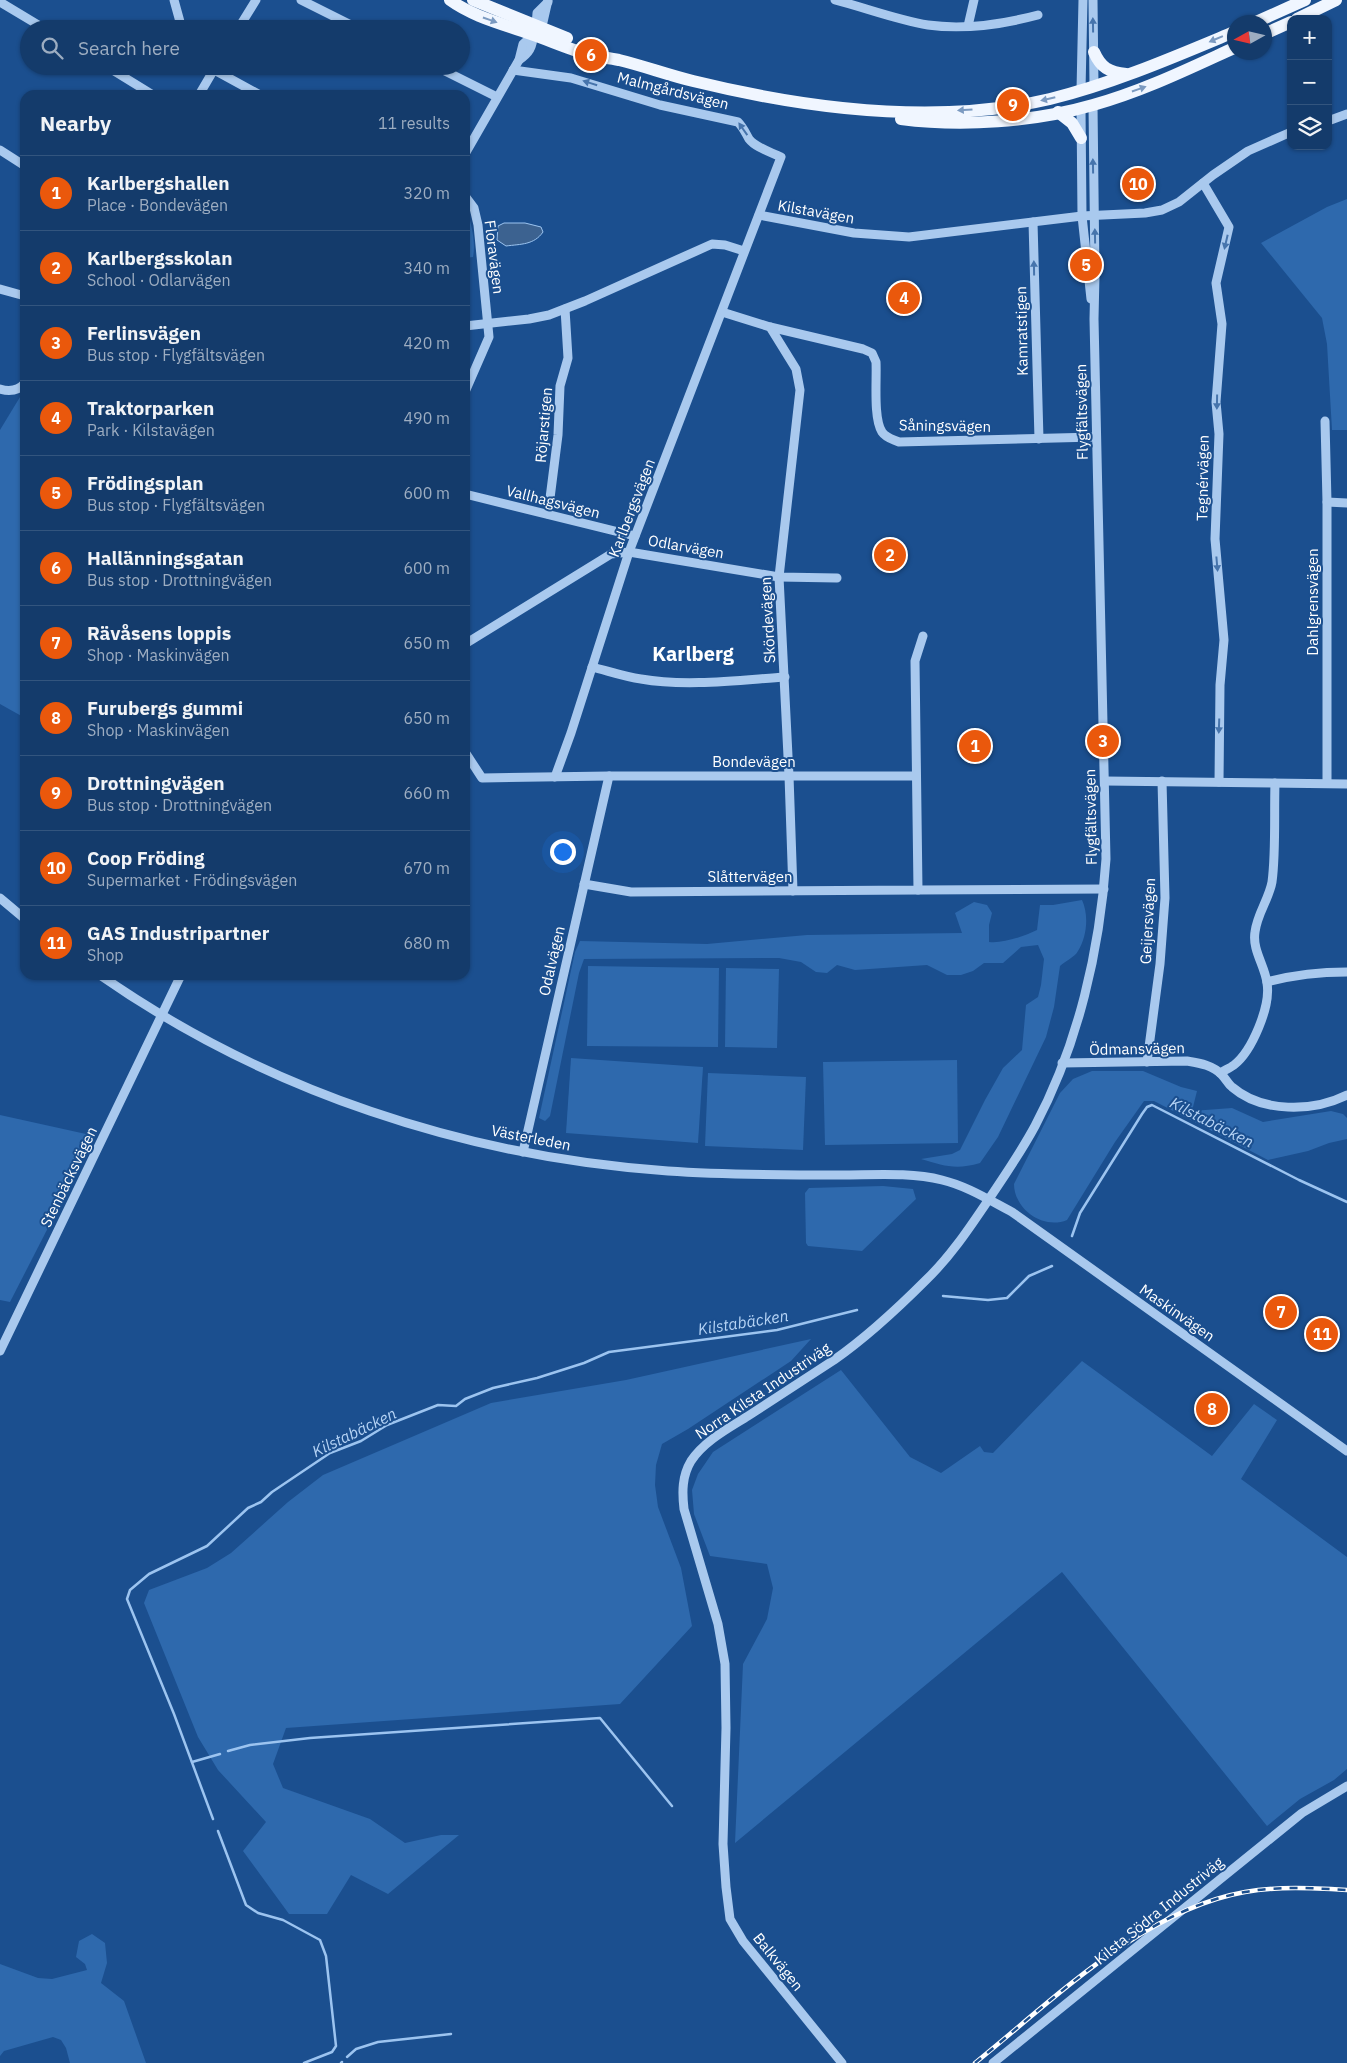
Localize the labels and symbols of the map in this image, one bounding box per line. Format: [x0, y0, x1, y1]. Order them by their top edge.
north arrow [1227, 15, 1272, 60]
one-way arrow [483, 16, 498, 24]
one-way arrow [1089, 17, 1097, 33]
pin: 6 [575, 36, 607, 74]
one-way arrow [1209, 36, 1223, 44]
street label: Malmgårdsvägen [615, 67, 731, 114]
one-way arrow [582, 79, 597, 87]
one-way arrow [1132, 85, 1147, 93]
pin: 9 [997, 86, 1029, 124]
one-way arrow [1040, 95, 1055, 103]
one-way arrow [957, 107, 973, 115]
one-way arrow [738, 122, 748, 136]
one-way arrow [1089, 157, 1097, 173]
pin: 10 [1122, 165, 1154, 203]
street label: Kilstavägen [776, 195, 856, 228]
street label: Floravägen [481, 219, 508, 295]
one-way arrow [1091, 227, 1099, 243]
one-way arrow [1222, 234, 1230, 249]
pin: 5 [1070, 246, 1102, 284]
one-way arrow [1030, 260, 1038, 276]
pin: 4 [888, 279, 920, 317]
street label: Kamratstigen [1011, 286, 1032, 376]
street label: Flygfältsvägen [1071, 364, 1092, 460]
street label: Röjarstigen [531, 386, 556, 464]
one-way arrow [1213, 394, 1221, 410]
street label: Såningsvägen [899, 415, 991, 436]
street label: Tegnérvägen [1192, 435, 1213, 521]
street label: Karlbergsvägen [604, 456, 659, 560]
street label: Vallhagsvägen [504, 481, 602, 522]
street label: Odlarvägen [647, 530, 726, 563]
pin: 2 [874, 536, 906, 574]
street label: Dahlgrensvägen [1303, 548, 1322, 656]
one-way arrow [1213, 557, 1221, 573]
street label: Skördevägen [756, 576, 779, 664]
district label: Karlberg [652, 640, 735, 667]
one-way arrow [1215, 718, 1223, 734]
pin: 3 [1087, 722, 1119, 760]
pin: 1 [959, 727, 991, 765]
street label: Bondevägen [712, 752, 796, 771]
street label: Flygfältsvägen [1080, 769, 1101, 865]
your location [550, 839, 576, 865]
street label: Slåttervägen [708, 867, 792, 886]
street label: Geijersvägen [1136, 877, 1159, 965]
street label: Odalvägen [534, 924, 569, 998]
street label: Ödmansvägen [1089, 1038, 1185, 1059]
water label: Kilstabäcken [1167, 1092, 1257, 1152]
street label: Västerleden [490, 1120, 572, 1155]
street label: Stenbäcksvägen [36, 1123, 101, 1230]
street label: Maskinvägen [1136, 1280, 1219, 1345]
pin: 7 [1265, 1293, 1297, 1331]
water label: Kilstabäcken [696, 1305, 790, 1339]
pin: 11 [1306, 1315, 1338, 1353]
street label: Norra Kilsta Industriväg [691, 1338, 834, 1443]
pin: 8 [1196, 1390, 1228, 1428]
water label: Kilstabäcken [309, 1403, 399, 1461]
street label: Kilsta Södra Industriväg [1090, 1853, 1227, 1969]
street label: Balkvägen [749, 1929, 808, 1995]

